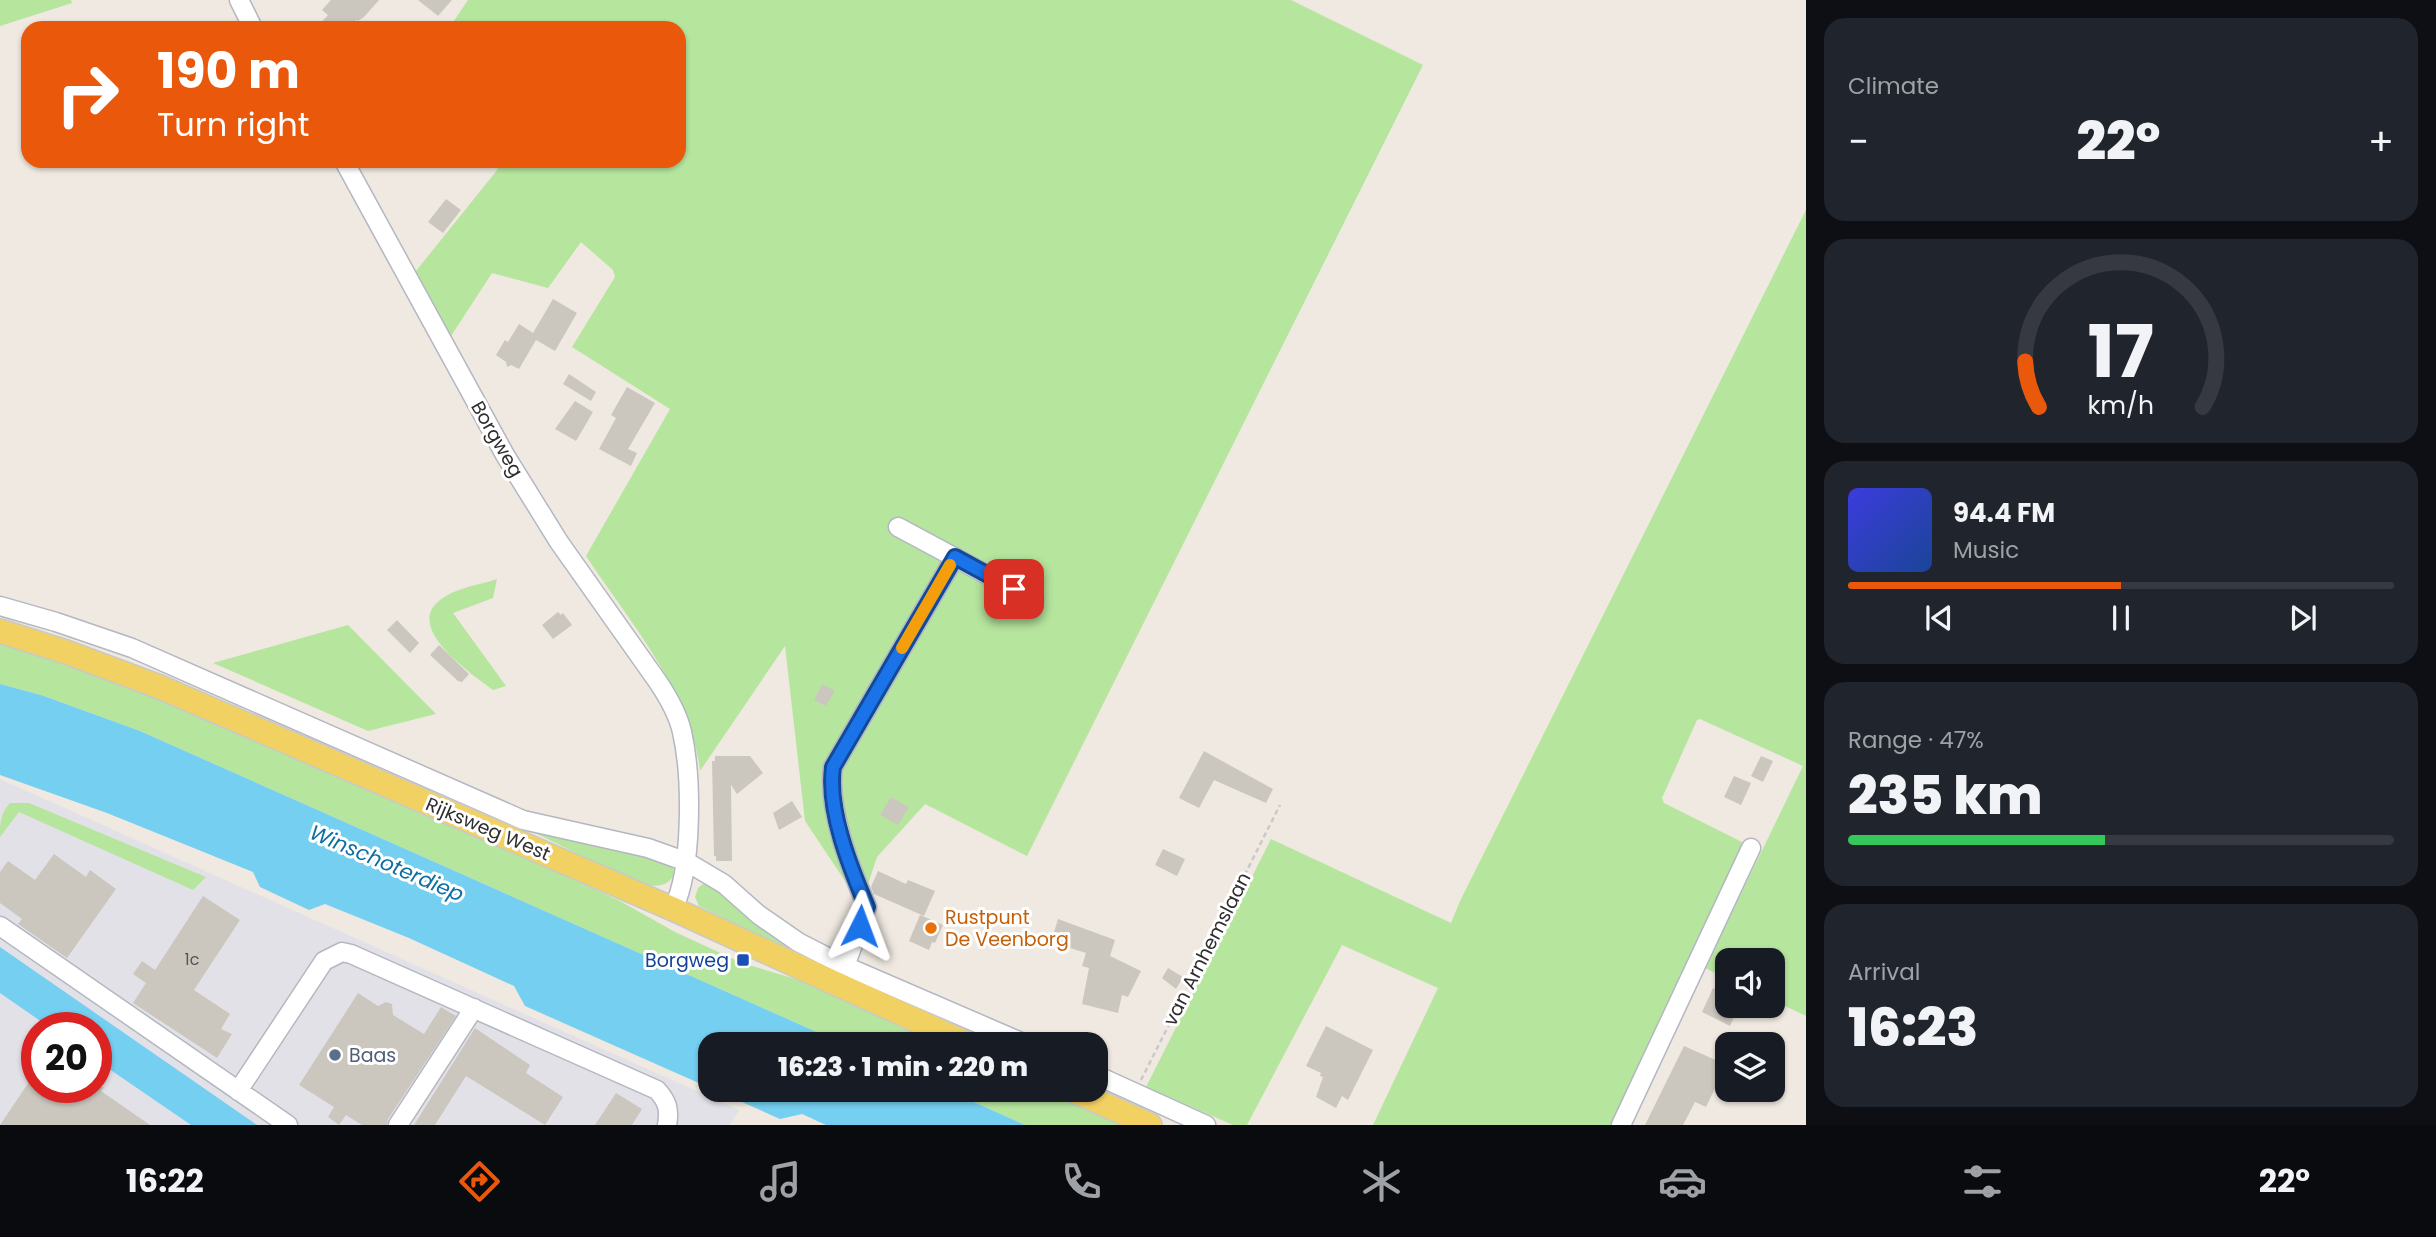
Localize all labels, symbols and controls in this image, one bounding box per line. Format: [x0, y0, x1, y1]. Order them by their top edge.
text: 190 m [157, 37, 300, 105]
icon: right [42, 49, 133, 140]
text: Climate [1848, 70, 1939, 102]
text: Turn right [157, 102, 309, 147]
text: 22° [2076, 105, 2161, 178]
text: − [1848, 115, 1869, 168]
text: + [2368, 115, 2394, 168]
text: 17 [2088, 302, 2154, 403]
text: km/h [2088, 388, 2154, 423]
street label: Borgweg [464, 396, 530, 482]
text: 94.4 FM [1953, 495, 2055, 531]
text: Music [1953, 534, 2019, 566]
pin [984, 559, 1044, 619]
icon: arrive [995, 570, 1033, 608]
icon: previous [1920, 599, 1958, 637]
icon: pause [2102, 599, 2140, 637]
icon: next [2284, 599, 2322, 637]
text: Range · 47% [1848, 724, 1984, 756]
text: 235 km [1848, 759, 2042, 832]
street label: Rijksweg West [421, 791, 555, 867]
water label: Winschoterdiep [306, 817, 468, 909]
street label: van Arnhemslaan [1157, 868, 1257, 1030]
position arrow [823, 889, 897, 963]
place label: Rustpunt De Veenborg [945, 904, 1069, 953]
marker: Rustpunt De Veenborg [923, 920, 939, 936]
place label: Borgweg [645, 947, 729, 974]
house number: 1c [185, 948, 200, 971]
map controls [1715, 948, 1785, 1102]
button: sound [1715, 948, 1785, 1018]
marker: Borgweg [735, 952, 751, 968]
text: Arrival [1848, 956, 1920, 988]
text: 16:23 [1848, 991, 1978, 1064]
speed limit sign: 20 [21, 1012, 112, 1103]
button: layers [1715, 1032, 1785, 1102]
place label: Baas [349, 1042, 396, 1069]
marker: Baas [327, 1047, 343, 1063]
text: 16:23 · 1 min · 220 m [778, 1049, 1028, 1085]
icon: directions [455, 1157, 504, 1206]
icon: music [756, 1157, 805, 1206]
icon: phone [1057, 1157, 1106, 1206]
icon: climate [1357, 1157, 1406, 1206]
icon: car [1658, 1157, 1707, 1206]
icon: filters [1958, 1157, 2007, 1206]
text: 16:22 [126, 1158, 204, 1203]
text: 22° [2259, 1158, 2310, 1203]

